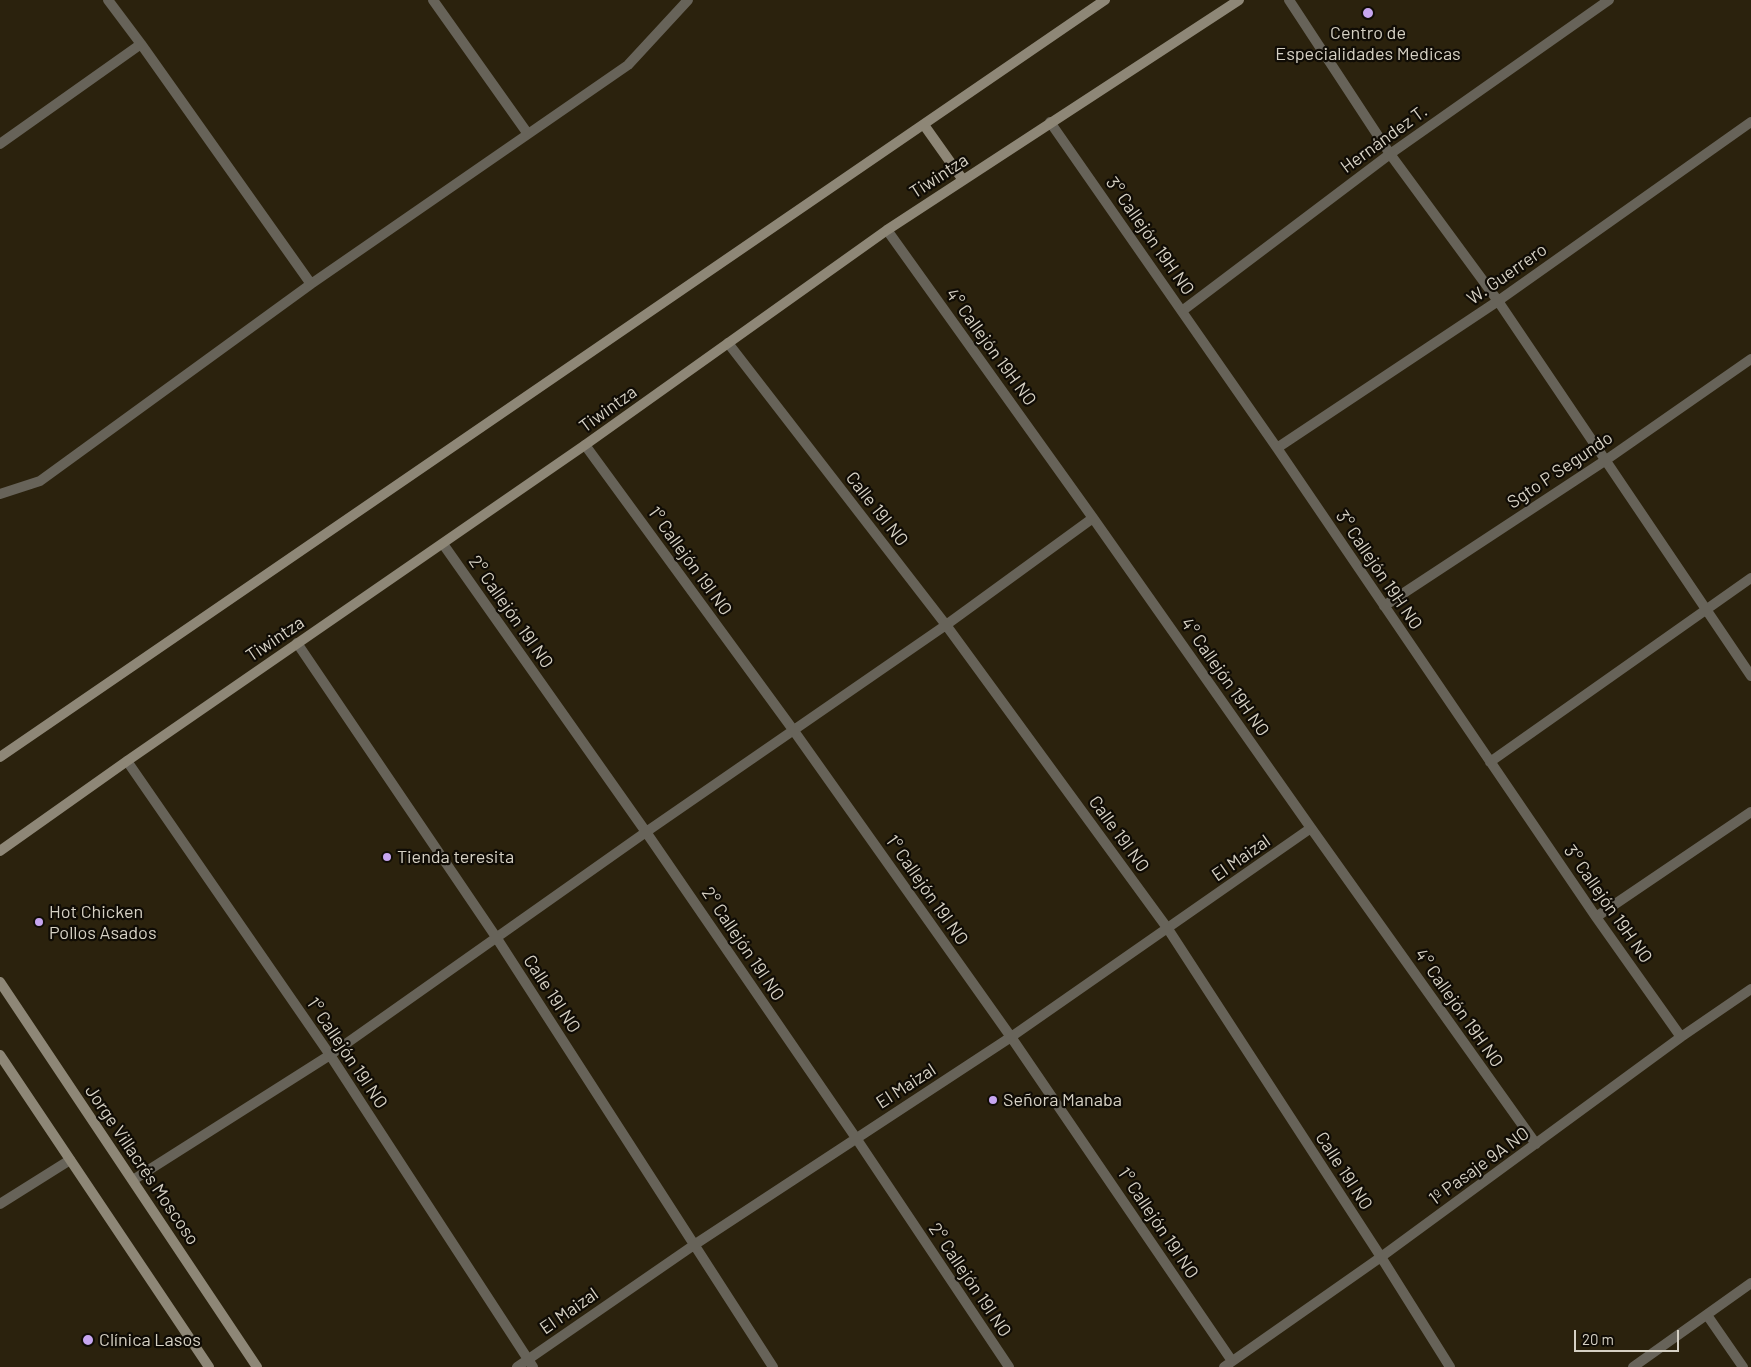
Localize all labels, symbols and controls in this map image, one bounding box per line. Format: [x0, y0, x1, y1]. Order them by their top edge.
marker: Centro de Especialidades Medicas [1361, 6, 1375, 20]
place label: Centro de Especialidades Medicas [1275, 22, 1461, 64]
street label: Hernández T. [1336, 100, 1432, 178]
street label: Tiwintza [906, 149, 972, 203]
street label: 3° Callejón 19H NO [1101, 173, 1199, 299]
street label: W. Guerrero [1463, 239, 1551, 309]
street label: 4° Callejón 19H NO [941, 284, 1041, 410]
street label: Tiwintza [575, 381, 641, 437]
street label: Sgto P Segundo [1503, 427, 1617, 513]
street label: Calle 19I NO [841, 467, 913, 551]
street label: 1° Callejón 19I NO [643, 502, 737, 620]
street label: 3° Callejón 19H NO [1331, 506, 1427, 634]
street label: 2° Callejón 19I NO [464, 551, 558, 673]
street label: Tiwintza [242, 612, 308, 666]
street label: 4° Callejón 19H NO [1176, 613, 1274, 741]
street label: Calle 19I NO [1084, 792, 1154, 876]
street label: El Maizal [1208, 830, 1274, 886]
street label: 1° Callejón 19I NO [881, 831, 973, 949]
street label: 3° Callejón 19H NO [1559, 841, 1657, 967]
place label: Tienda teresita [397, 846, 514, 868]
marker: Tienda teresita [381, 851, 393, 863]
street label: 2° Callejón 19I NO [697, 883, 789, 1005]
place label: Hot Chicken Pollos Asados [49, 901, 157, 944]
marker: Hot Chicken Pollos Asados [33, 916, 45, 928]
street label: 4° Callejón 19H NO [1410, 944, 1508, 1072]
street label: Calle 19I NO [519, 951, 585, 1037]
street label: 1° Callejón 19I NO [302, 993, 392, 1113]
street label: El Maizal [872, 1059, 940, 1113]
street label: Jorge Villacrés Moscoso [80, 1081, 204, 1249]
place label: Señora Manaba [1003, 1089, 1122, 1111]
marker: Señora Manaba [987, 1094, 999, 1106]
street label: 1º Pasaje 9A NO [1425, 1122, 1533, 1210]
street label: Calle 19I NO [1311, 1128, 1377, 1214]
street label: 1° Callejón 19I NO [1113, 1163, 1203, 1283]
street label: 2° Callejón 19I NO [924, 1219, 1016, 1341]
street label: El Maizal [536, 1283, 602, 1339]
scale bar [1576, 1320, 1681, 1352]
place label: Clínica Lasos [99, 1329, 201, 1351]
text: 20 m [1582, 1330, 1614, 1348]
marker: Clínica Lasos [81, 1333, 95, 1347]

